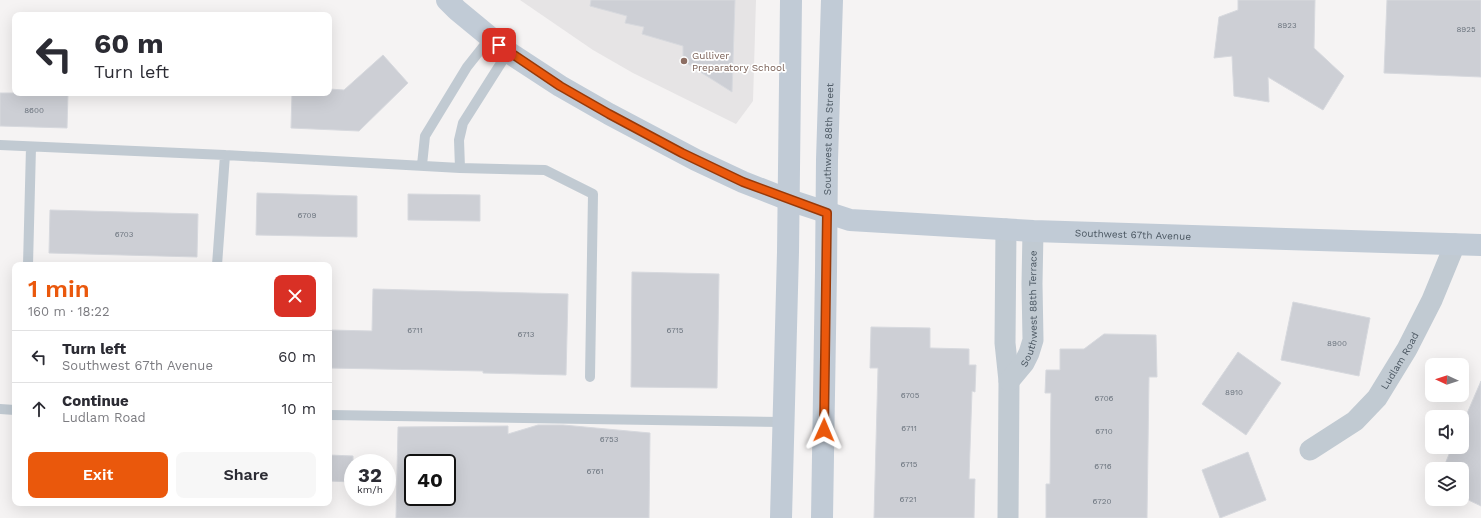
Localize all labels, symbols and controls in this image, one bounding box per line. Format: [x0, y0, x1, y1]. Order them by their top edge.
house number: 8923 [1277, 21, 1297, 30]
house number: 8925 [1456, 25, 1476, 34]
text: 60 m [94, 27, 164, 60]
icon: left [28, 28, 80, 80]
pin [482, 28, 516, 62]
icon: arrive [488, 34, 510, 56]
place label: Gulliver Preparatory School [692, 50, 785, 73]
marker: Gulliver Preparatory School [679, 56, 689, 66]
text: Turn left [94, 61, 169, 82]
street label: Southwest 88th Street [821, 82, 835, 195]
house number: 8600 [24, 106, 44, 115]
house number: 6709 [297, 211, 317, 220]
street label: Southwest 67th Avenue [1075, 227, 1191, 241]
house number: 6703 [115, 230, 134, 239]
street label: Southwest 88th Terrace [1018, 250, 1039, 368]
text: 1 min [28, 275, 90, 303]
button: close [274, 275, 316, 317]
text: 160 m · 18:22 [28, 304, 110, 319]
house number: 6711 [407, 326, 423, 335]
house number: 6715 [666, 326, 684, 335]
house number: 6713 [517, 330, 535, 339]
street label: Ludlam Road [1378, 330, 1420, 391]
house number: 8900 [1327, 339, 1347, 348]
text: Turn left [62, 340, 126, 358]
icon: left [28, 346, 50, 368]
text: 60 m [278, 348, 316, 366]
text: Southwest 67th Avenue [62, 358, 213, 373]
north arrow [1425, 358, 1469, 402]
map controls [1425, 358, 1469, 506]
house number: 8910 [1225, 388, 1243, 397]
house number: 6705 [901, 391, 920, 400]
text: Continue [62, 392, 129, 410]
house number: 6706 [1095, 394, 1114, 403]
icon: ahead [28, 398, 50, 420]
text: 10 m [281, 400, 316, 418]
position arrow [803, 409, 845, 451]
text: Ludlam Road [62, 410, 146, 425]
button: sound [1425, 410, 1469, 454]
house number: 6711 [901, 424, 917, 433]
house number: 6710 [1095, 427, 1113, 436]
house number: 6753 [600, 435, 619, 444]
button: Exit [28, 452, 168, 498]
button: Share [176, 452, 316, 498]
speed limit sign: 40 [404, 454, 456, 506]
house number: 6715 [900, 460, 918, 469]
house number: 6716 [1094, 462, 1112, 471]
button: layers [1425, 462, 1469, 506]
text: 32 [358, 463, 382, 487]
house number: 6761 [586, 467, 604, 476]
text: km/h [357, 484, 383, 495]
house number: 6721 [899, 495, 917, 504]
house number: 6720 [1093, 497, 1111, 506]

